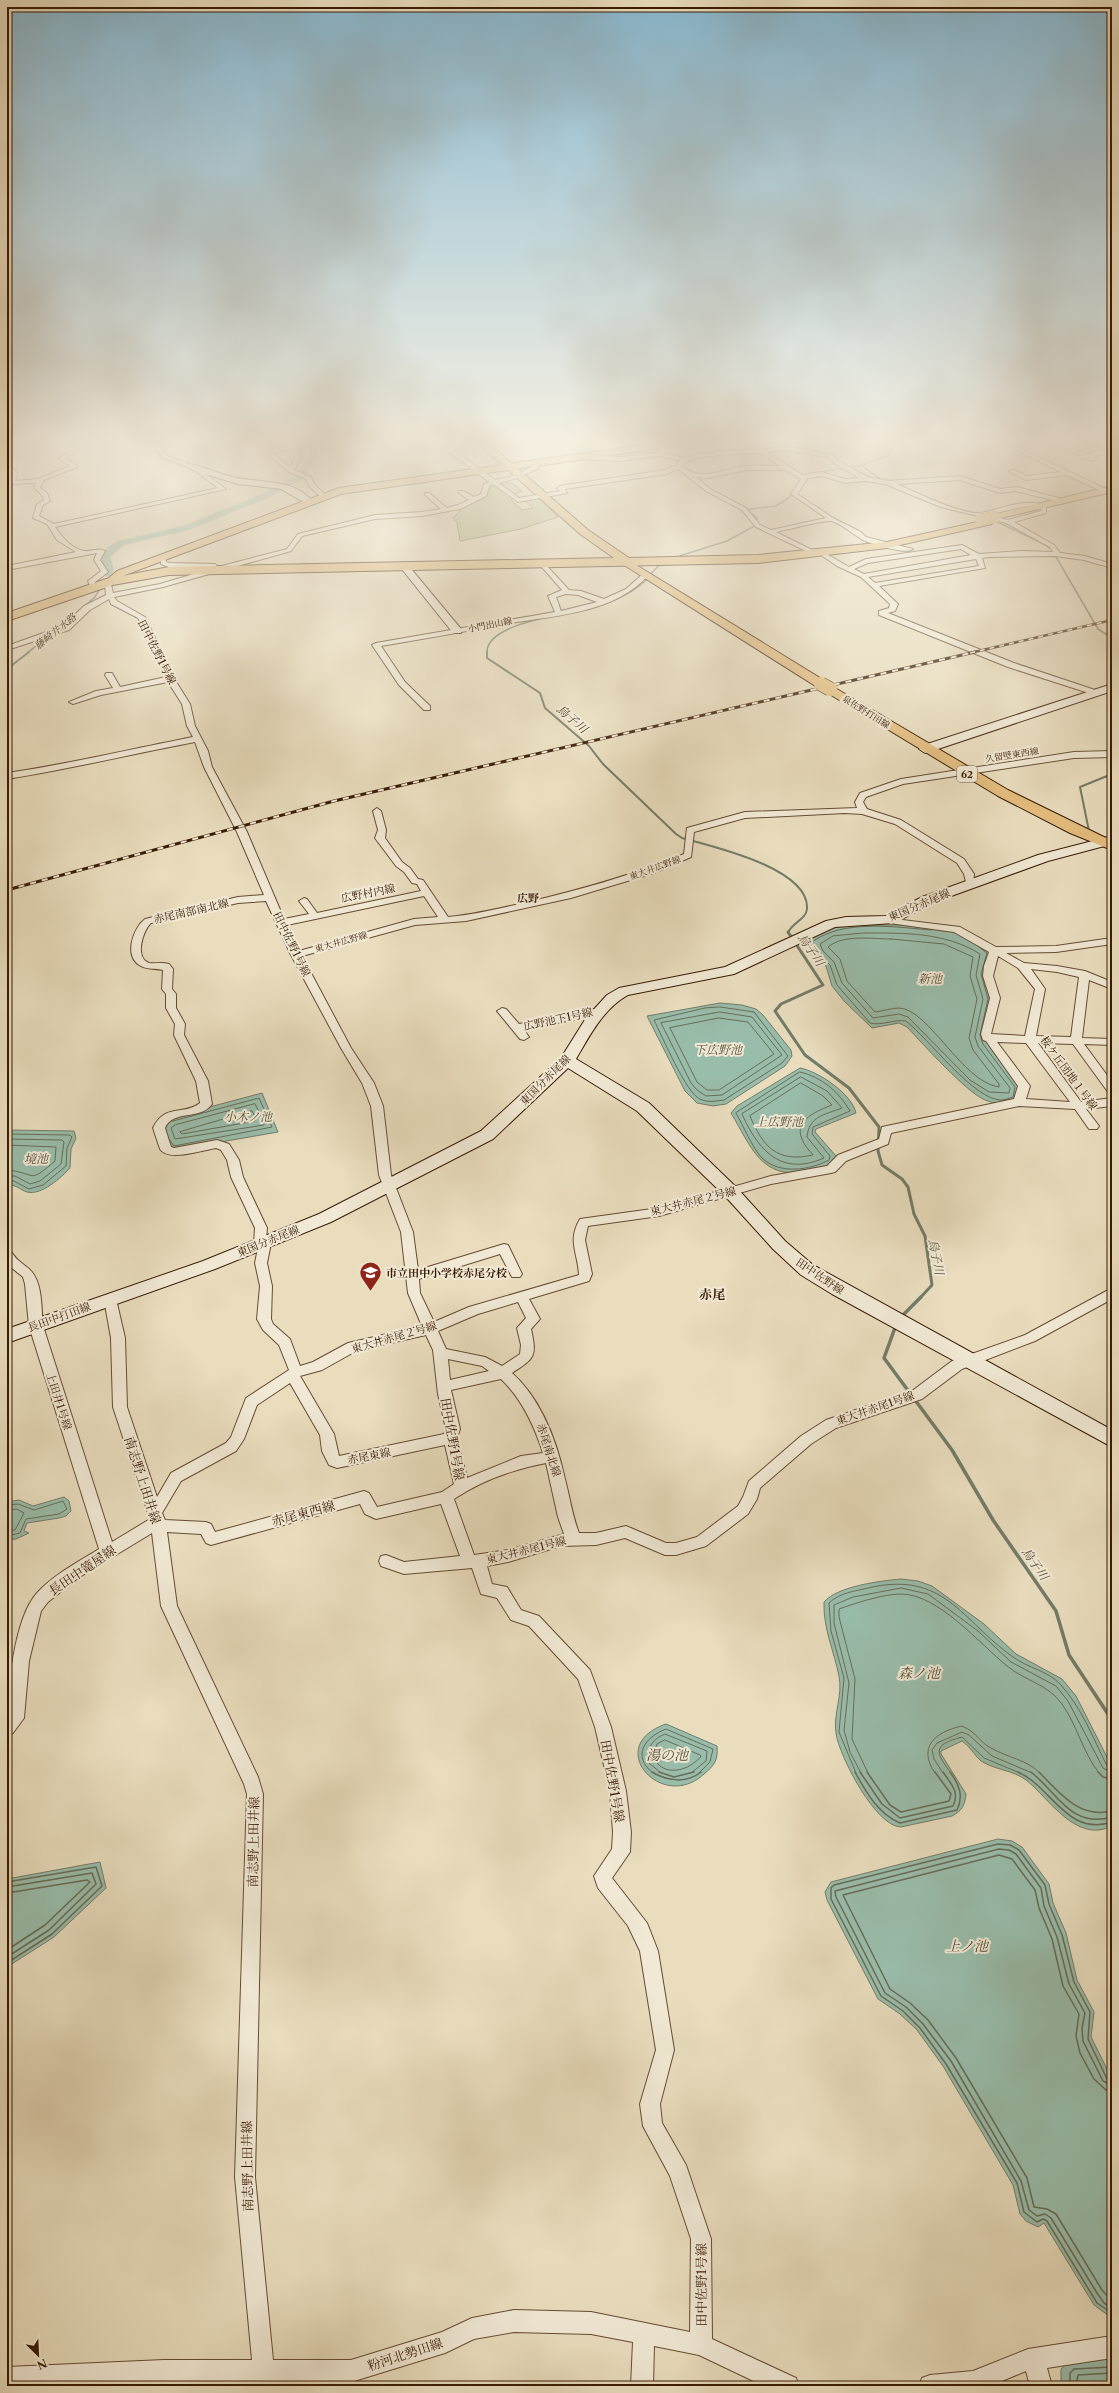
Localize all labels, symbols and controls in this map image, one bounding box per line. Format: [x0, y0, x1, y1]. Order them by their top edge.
water label: 藤崎井水路 [32, 610, 80, 652]
street label: 小門出山線 [467, 615, 513, 634]
street label: 田中佐野1号線 [135, 617, 179, 687]
street label: 泉佐野打田線 [840, 693, 892, 731]
water label: 烏子川 [554, 701, 592, 737]
street label: 久留壁東西線 [984, 745, 1039, 764]
road number: 62 [957, 766, 977, 782]
street label: 東大井広野線 [628, 853, 682, 882]
street label: 広野村内線 [340, 881, 396, 905]
street label: 東国分赤尾線 [886, 886, 952, 924]
district label: 広野 [517, 891, 539, 905]
street label: 赤尾南部南北線 [152, 896, 230, 926]
street label: 田中佐野1号線 [270, 909, 314, 979]
street label: 東大井広野線 [313, 929, 368, 954]
water label: 烏子川 [795, 931, 829, 970]
water label: 新池 [918, 971, 944, 986]
street label: 広野池下1号線 [522, 1005, 594, 1033]
street label: 桜ケ丘団地１号線 [1037, 1033, 1101, 1113]
water label: 下広野池 [694, 1042, 744, 1057]
street label: 東国分赤尾線 [517, 1052, 573, 1108]
water label: 小木ノ池 [224, 1109, 274, 1124]
water label: 上広野池 [755, 1114, 805, 1129]
water label: 境池 [24, 1151, 50, 1166]
street label: 東大井赤尾２号線 [649, 1184, 737, 1218]
street label: 東国分赤尾線 [235, 1222, 301, 1260]
water label: 烏子川 [926, 1238, 948, 1278]
street label: 田中佐野線 [793, 1255, 847, 1297]
school or university icon: 市立田中小学校赤尾分校 [358, 1260, 384, 1293]
place label: 市立田中小学校赤尾分校 [386, 1266, 507, 1280]
district label: 赤尾 [699, 1286, 725, 1302]
street label: 長田中打田線 [26, 1299, 92, 1335]
street label: 東大井赤尾２号線 [350, 1318, 438, 1356]
street label: 上田井1号線 [43, 1370, 75, 1432]
street label: 東大井赤尾1号線 [834, 1388, 916, 1428]
street label: 田中佐野1号線 [438, 1397, 468, 1481]
street label: 赤尾南北線 [534, 1422, 564, 1478]
street label: 南志野上田井線 [121, 1434, 165, 1526]
street label: 赤尾東線 [346, 1445, 392, 1467]
street label: 赤尾東西線 [270, 1497, 336, 1529]
street label: 東大井赤尾1号線 [485, 1533, 567, 1567]
street label: 長田中篭屋線 [45, 1542, 119, 1598]
water label: 烏子川 [1019, 1545, 1053, 1584]
water label: 森ノ池 [898, 1664, 942, 1682]
street label: 田中佐野1号線 [598, 1739, 628, 1823]
water label: 湯の池 [646, 1746, 690, 1764]
street label: 南志野上田井線 [244, 1796, 262, 1888]
water label: 上ノ池 [946, 1937, 990, 1955]
street label: 南志野上田井線 [238, 2120, 256, 2212]
street label: 田中佐野1号線 [693, 2243, 709, 2327]
street label: 粉河北勢田線 [365, 2334, 445, 2374]
north arrow [18, 2335, 58, 2375]
text: N [34, 2356, 49, 2373]

